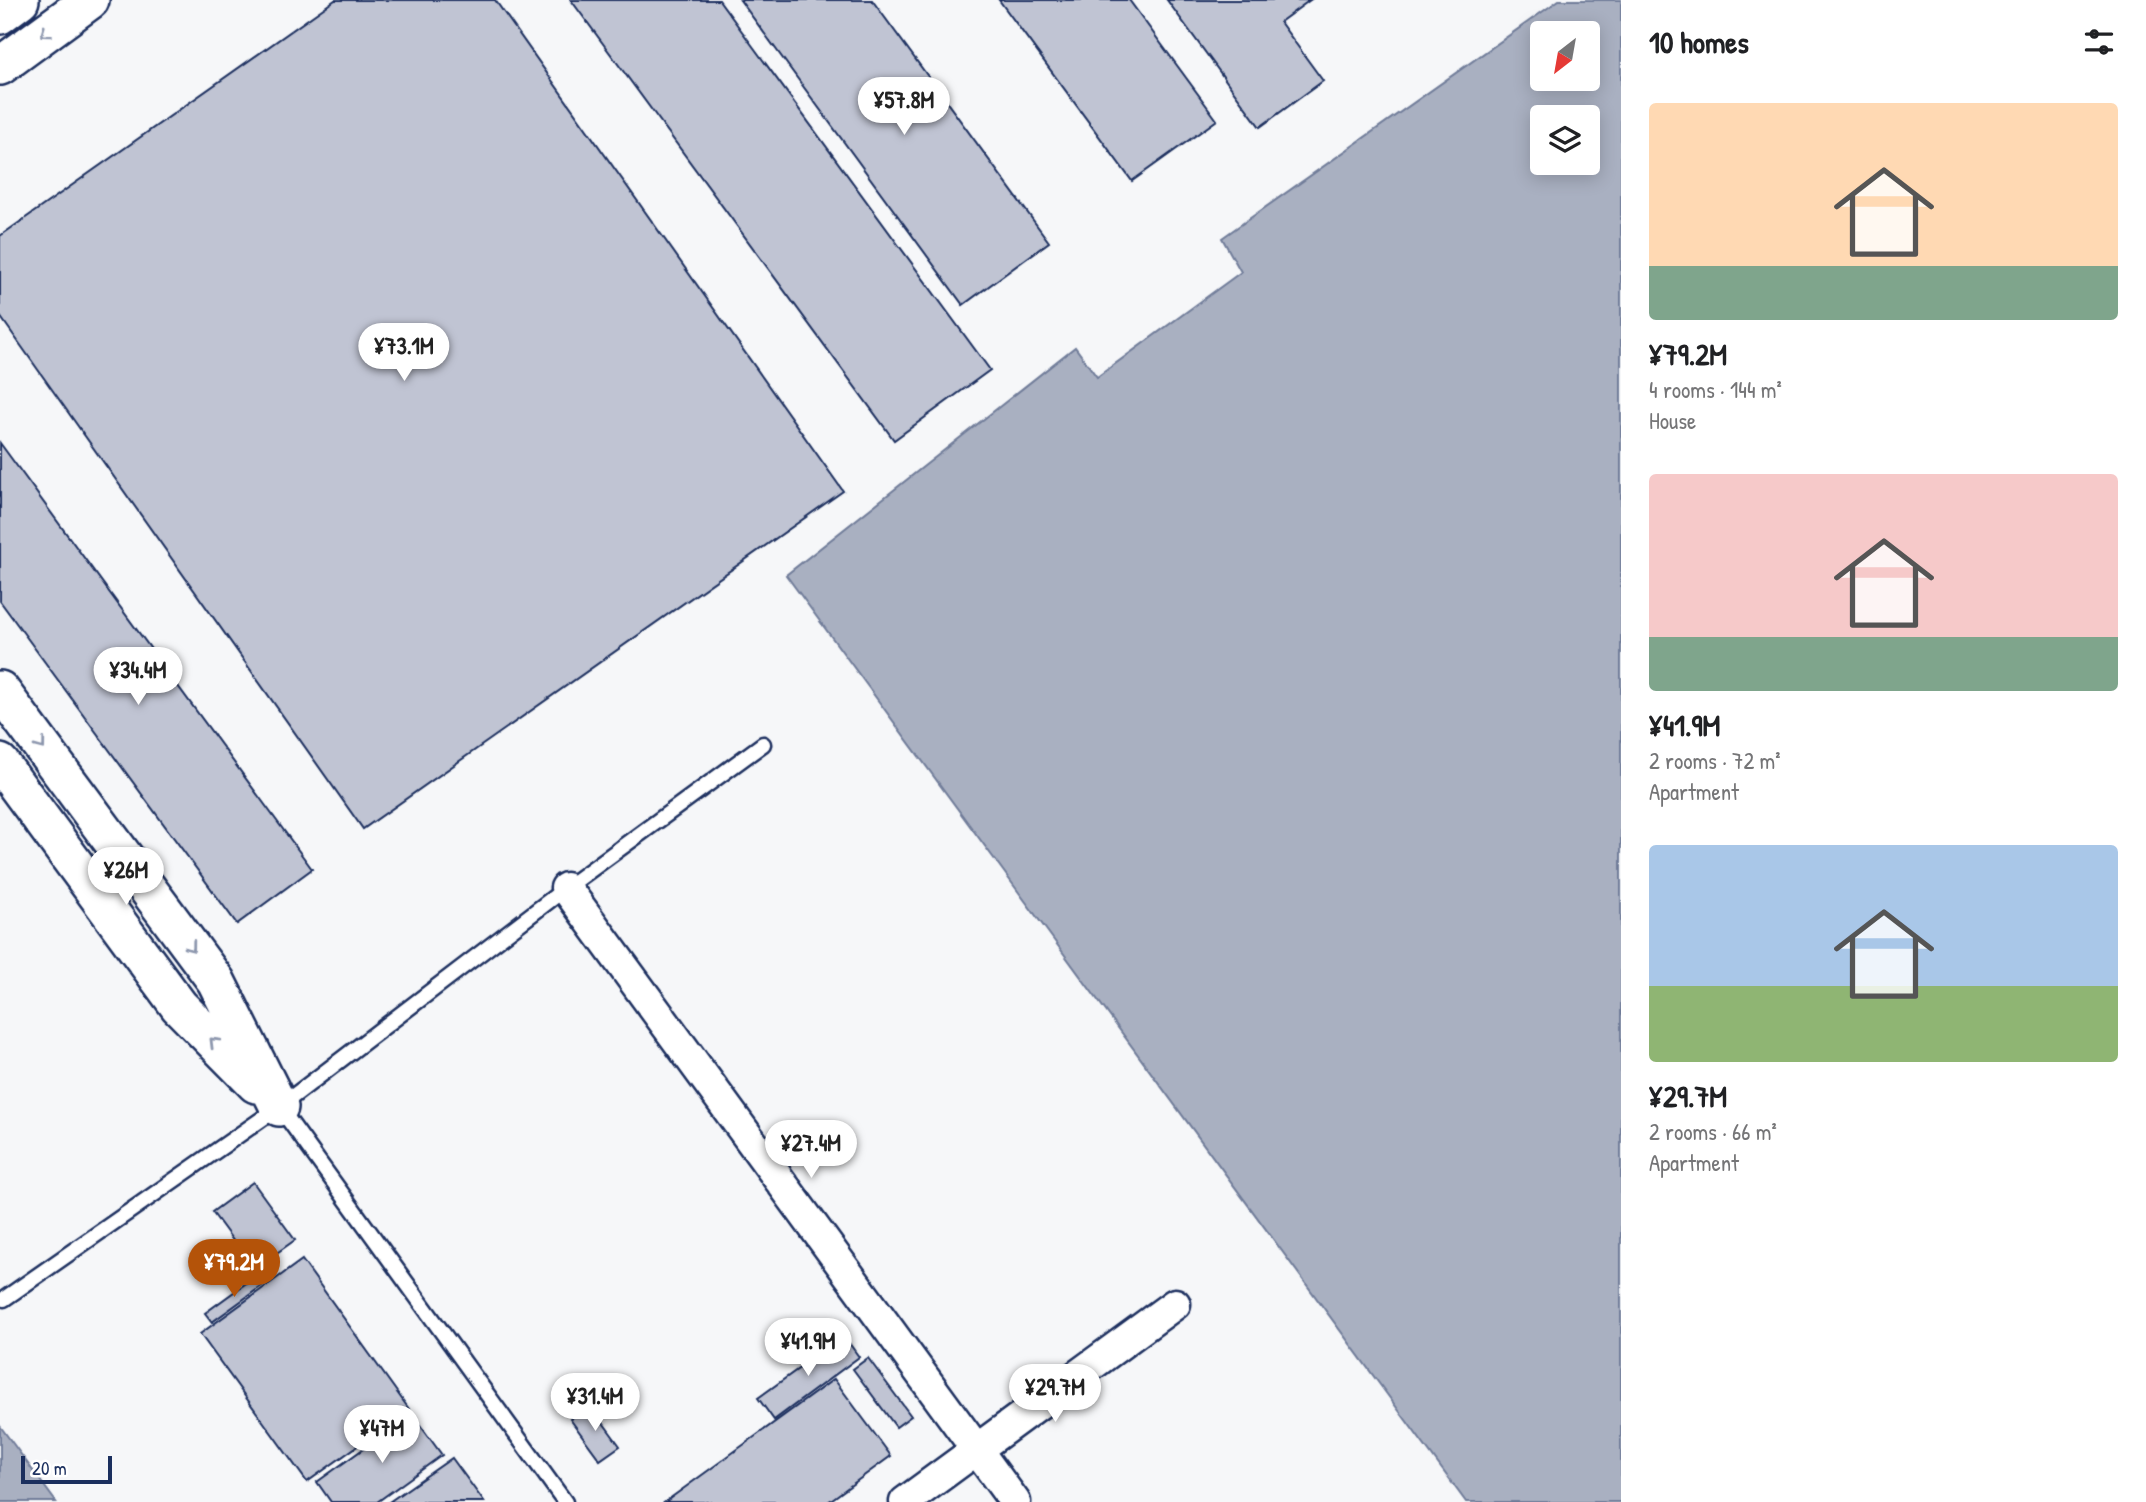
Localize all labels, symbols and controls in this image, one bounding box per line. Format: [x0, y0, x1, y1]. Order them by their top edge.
north arrow [1530, 21, 1600, 91]
map controls [1530, 21, 1600, 175]
text: 10 homes [1649, 22, 1749, 62]
icon: filters [2080, 23, 2118, 61]
one-way arrow [40, 25, 53, 37]
pin: ¥57.8M [847, 78, 961, 137]
text: ¥57.8M [874, 84, 934, 115]
button: layers [1530, 105, 1600, 175]
icon: home [1821, 149, 1947, 275]
pin: ¥73.1M [347, 324, 461, 383]
text: ¥73.1M [374, 330, 434, 361]
text: ¥79.2M [1649, 334, 1727, 374]
text: 4 rooms · 144 m² [1649, 374, 1782, 405]
text: House [1649, 405, 1696, 436]
icon: home [1821, 520, 1947, 646]
pin: ¥34.4M [81, 648, 195, 707]
text: ¥34.4M [110, 654, 166, 685]
text: ¥41.9M [1649, 705, 1720, 745]
one-way arrow [32, 737, 45, 749]
text: 2 rooms · 72 m² [1649, 745, 1781, 776]
text: Apartment [1649, 776, 1739, 807]
pin: ¥26M [85, 848, 167, 907]
text: ¥26M [104, 854, 148, 885]
icon: home [1821, 891, 1947, 1017]
one-way arrow [183, 939, 196, 952]
one-way arrow [209, 1037, 222, 1050]
text: ¥29.7M [1649, 1076, 1727, 1116]
text: 2 rooms · 66 m² [1649, 1116, 1777, 1147]
pin: ¥27.4M [754, 1120, 868, 1180]
text: ¥27.4M [781, 1127, 841, 1158]
text: Apartment [1649, 1147, 1739, 1178]
pin: ¥79.2M [177, 1240, 291, 1299]
text: ¥79.2M [204, 1246, 264, 1277]
pin: ¥41.9M [751, 1318, 865, 1378]
text: ¥41.9M [781, 1325, 835, 1356]
pin: ¥29.7M [998, 1364, 1112, 1424]
text: ¥29.7M [1025, 1371, 1085, 1402]
pin: ¥31.4M [538, 1374, 652, 1433]
text: ¥31.4M [567, 1380, 623, 1411]
pin: ¥47M [341, 1406, 423, 1465]
text: ¥47M [360, 1412, 404, 1443]
scale bar [21, 1453, 112, 1485]
text: 20 m [32, 1455, 67, 1481]

